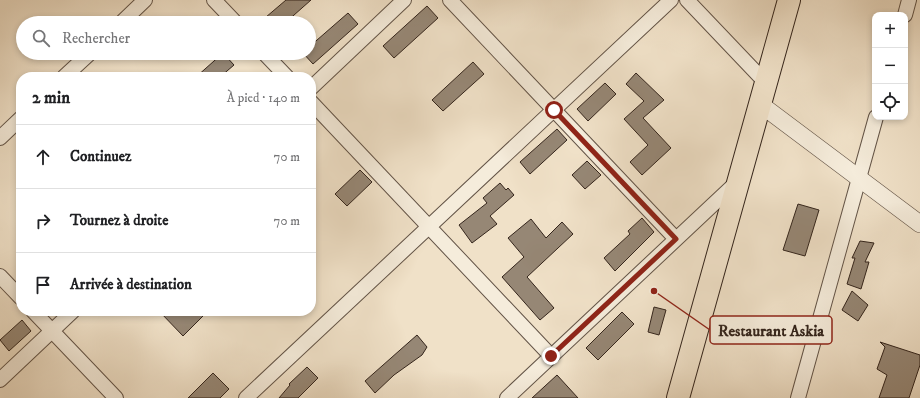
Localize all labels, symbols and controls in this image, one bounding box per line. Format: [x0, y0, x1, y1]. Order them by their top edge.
map controls [872, 12, 908, 120]
button: + [872, 12, 908, 48]
search box [16, 16, 316, 60]
icon: search [30, 27, 52, 49]
text: Rechercher [62, 29, 130, 48]
button: − [872, 48, 908, 84]
button: locate [872, 84, 908, 120]
text: 2 min [32, 87, 70, 109]
text: À pied · 140 m [227, 90, 300, 106]
route start [545, 101, 563, 119]
icon: ahead [32, 146, 54, 168]
text: Continuez [70, 147, 131, 166]
text: 70 m [274, 149, 300, 165]
icon: right [32, 210, 54, 232]
text: Tournez à droite [70, 211, 168, 230]
text: 70 m [274, 213, 300, 229]
icon: arrive [32, 274, 54, 296]
text: Arrivée à destination [70, 275, 192, 294]
callout: Restaurant Askia [710, 316, 832, 344]
text: Restaurant Askia [718, 321, 825, 341]
route end [542, 347, 560, 365]

